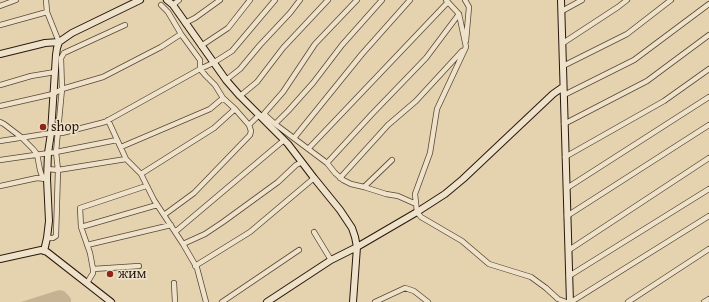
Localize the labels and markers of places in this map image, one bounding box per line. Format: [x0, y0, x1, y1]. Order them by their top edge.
place label: shop [51, 119, 79, 135]
marker: shop [38, 122, 48, 132]
place label: жим [118, 266, 147, 282]
marker: жим [105, 269, 115, 279]

